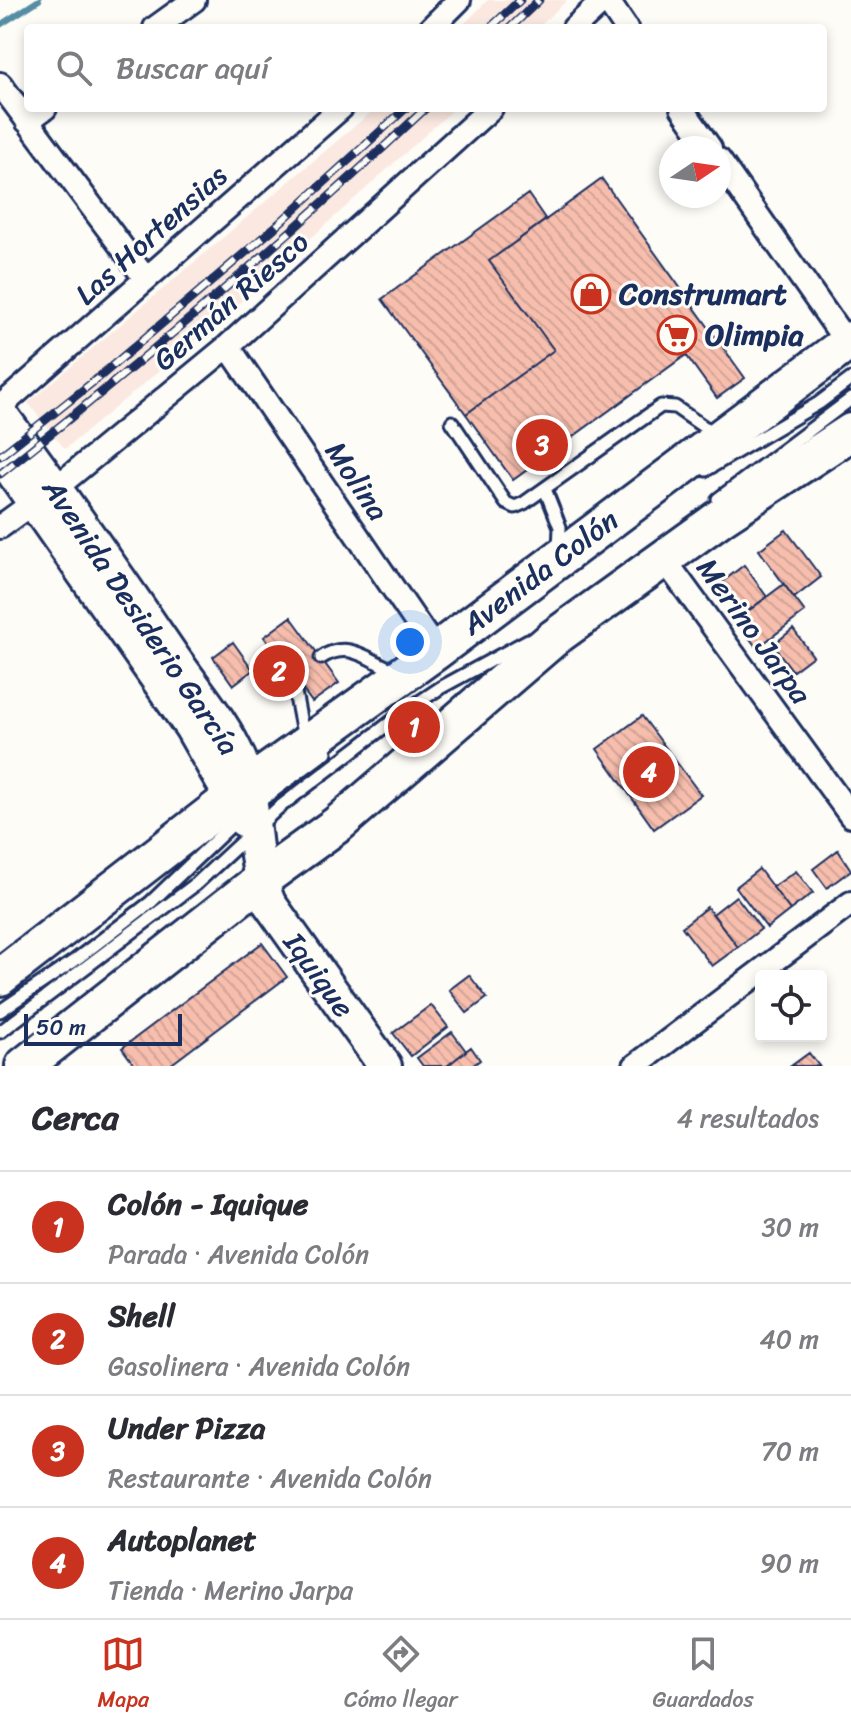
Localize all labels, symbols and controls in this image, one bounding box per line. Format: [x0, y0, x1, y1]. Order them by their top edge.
search box [24, 24, 827, 112]
text: Buscar aquí [116, 41, 269, 95]
icon: search [52, 46, 96, 90]
north arrow [659, 136, 731, 208]
street label: Las Hortensias [62, 150, 241, 319]
street label: Germán Riesco [140, 217, 322, 385]
place label: Construmart [618, 267, 787, 321]
shop icon: Construmart [570, 273, 612, 315]
place label: Olimpia [705, 308, 804, 362]
supermarket icon: Olimpia [656, 314, 698, 356]
pin: 3 [516, 415, 568, 475]
street label: Molina [310, 430, 404, 532]
street label: Avenida Desiderio García [27, 466, 254, 767]
street label: Avenida Colón [449, 494, 631, 650]
street label: Merino Jarpa [682, 546, 827, 717]
your location [390, 622, 430, 662]
pin: 2 [253, 641, 305, 701]
pin: 1 [388, 697, 440, 757]
pin: 4 [623, 742, 675, 802]
street label: Iquique [268, 919, 369, 1030]
map controls [755, 970, 827, 1042]
button: locate [755, 970, 827, 1042]
text: 50 m [36, 1008, 86, 1047]
scale bar [24, 1010, 182, 1046]
text: Cerca [32, 1088, 119, 1148]
text: 4 resultados [677, 1095, 819, 1141]
text: Colón - Iquique [108, 1177, 308, 1231]
text: 1 [52, 1204, 64, 1250]
text: 30 m [762, 1204, 819, 1250]
text: Parada · Avenida Colón [108, 1231, 369, 1277]
text: Shell [108, 1289, 175, 1343]
text: 2 [50, 1316, 66, 1362]
text: 40 m [760, 1316, 819, 1362]
text: Gasolinera · Avenida Colón [108, 1343, 410, 1389]
text: Under Pizza [108, 1401, 265, 1455]
text: 3 [51, 1428, 65, 1474]
text: 70 m [761, 1428, 819, 1474]
text: Restaurante · Avenida Colón [108, 1455, 432, 1501]
text: Autoplanet [108, 1513, 256, 1567]
text: 4 [50, 1540, 66, 1586]
text: 90 m [760, 1540, 819, 1586]
text: Tienda · Merino Jarpa [108, 1567, 353, 1613]
tab: Mapa [97, 1632, 149, 1719]
tab: Cómo llegar [344, 1632, 458, 1719]
tab: Guardados [652, 1632, 754, 1719]

